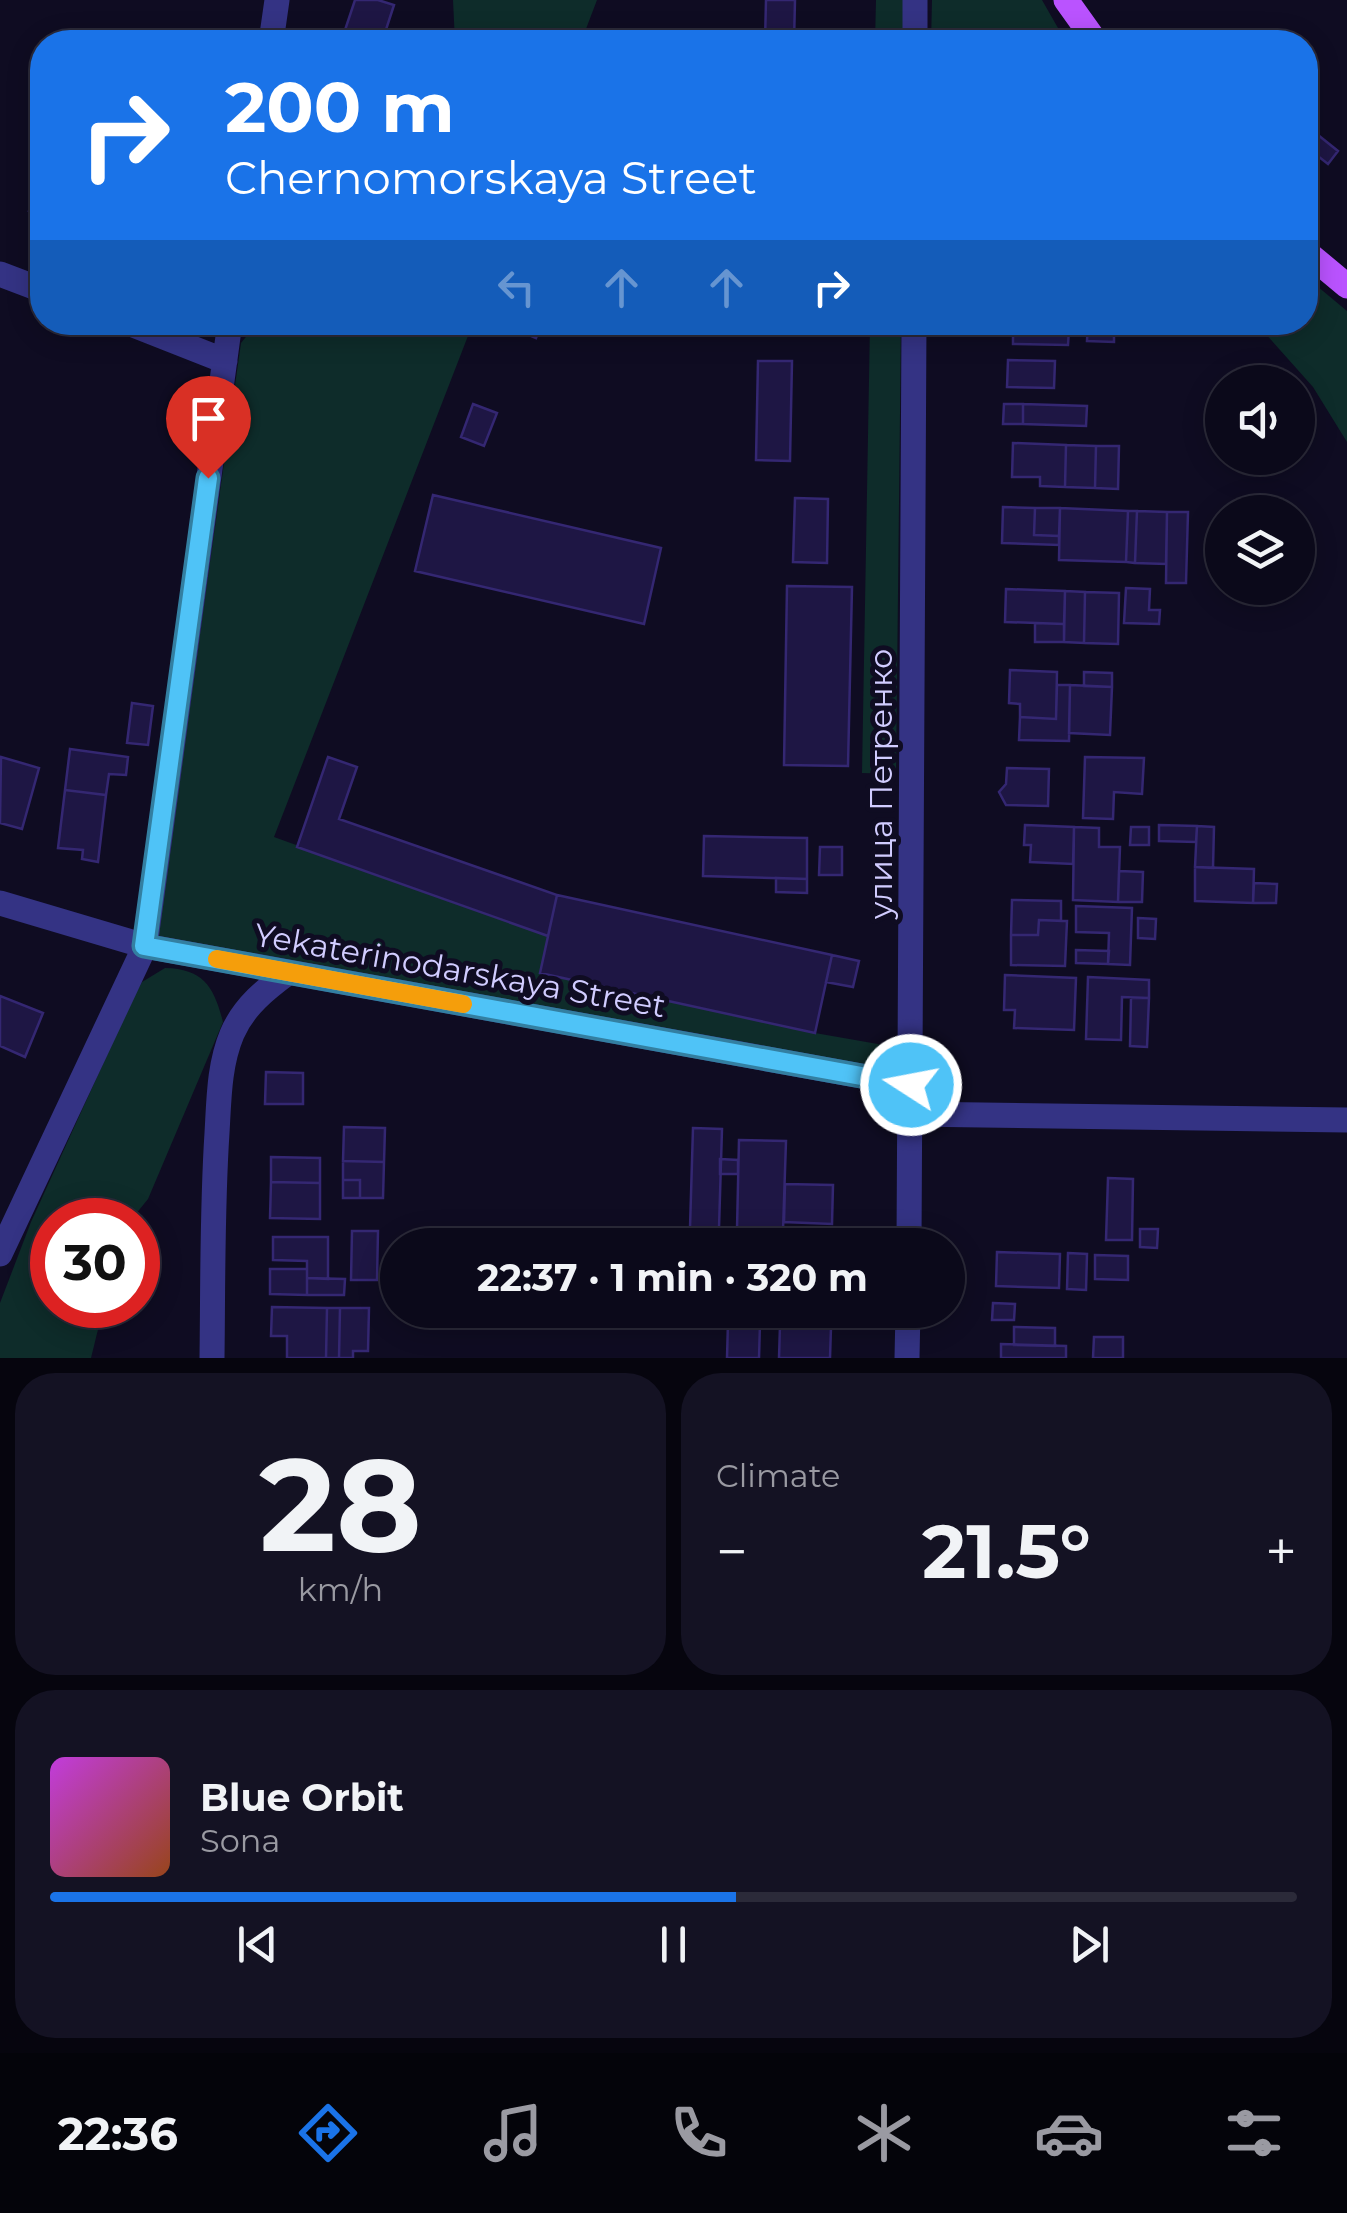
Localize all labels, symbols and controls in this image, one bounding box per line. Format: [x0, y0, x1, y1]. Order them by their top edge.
text: 200 m [225, 64, 455, 150]
icon: right [60, 70, 190, 200]
text: Chernomorskaya Street [225, 150, 757, 205]
icon: left [489, 260, 544, 315]
icon: ahead [594, 260, 649, 315]
icon: ahead [699, 260, 754, 315]
icon: right [804, 260, 859, 315]
map controls [1205, 365, 1315, 605]
button: sound [1205, 365, 1315, 475]
pin [166, 376, 251, 479]
icon: arrive [181, 391, 236, 446]
button: layers [1205, 495, 1315, 605]
street label: улица Петренко [861, 649, 900, 920]
street label: Yekaterinodarskaya Street [251, 915, 669, 1025]
position arrow [859, 1033, 963, 1137]
speed limit sign: 30 [30, 1198, 160, 1328]
text: 22:37 · 1 min · 320 m [477, 1254, 868, 1301]
text: 28 [259, 1425, 422, 1584]
text: Climate [716, 1456, 840, 1495]
text: 21.5° [922, 1505, 1091, 1597]
text: − [716, 1518, 748, 1585]
text: + [1265, 1518, 1297, 1585]
text: km/h [298, 1570, 383, 1609]
text: Blue Orbit [200, 1774, 404, 1821]
text: Sona [200, 1821, 280, 1860]
icon: previous [230, 1917, 285, 1972]
icon: pause [646, 1917, 701, 1972]
icon: next [1062, 1917, 1117, 1972]
icon: directions [293, 2098, 363, 2168]
icon: music [478, 2098, 548, 2168]
icon: phone [664, 2098, 734, 2168]
icon: climate [849, 2098, 919, 2168]
icon: car [1034, 2098, 1104, 2168]
icon: filters [1219, 2098, 1289, 2168]
text: 22:36 [58, 2106, 178, 2161]

